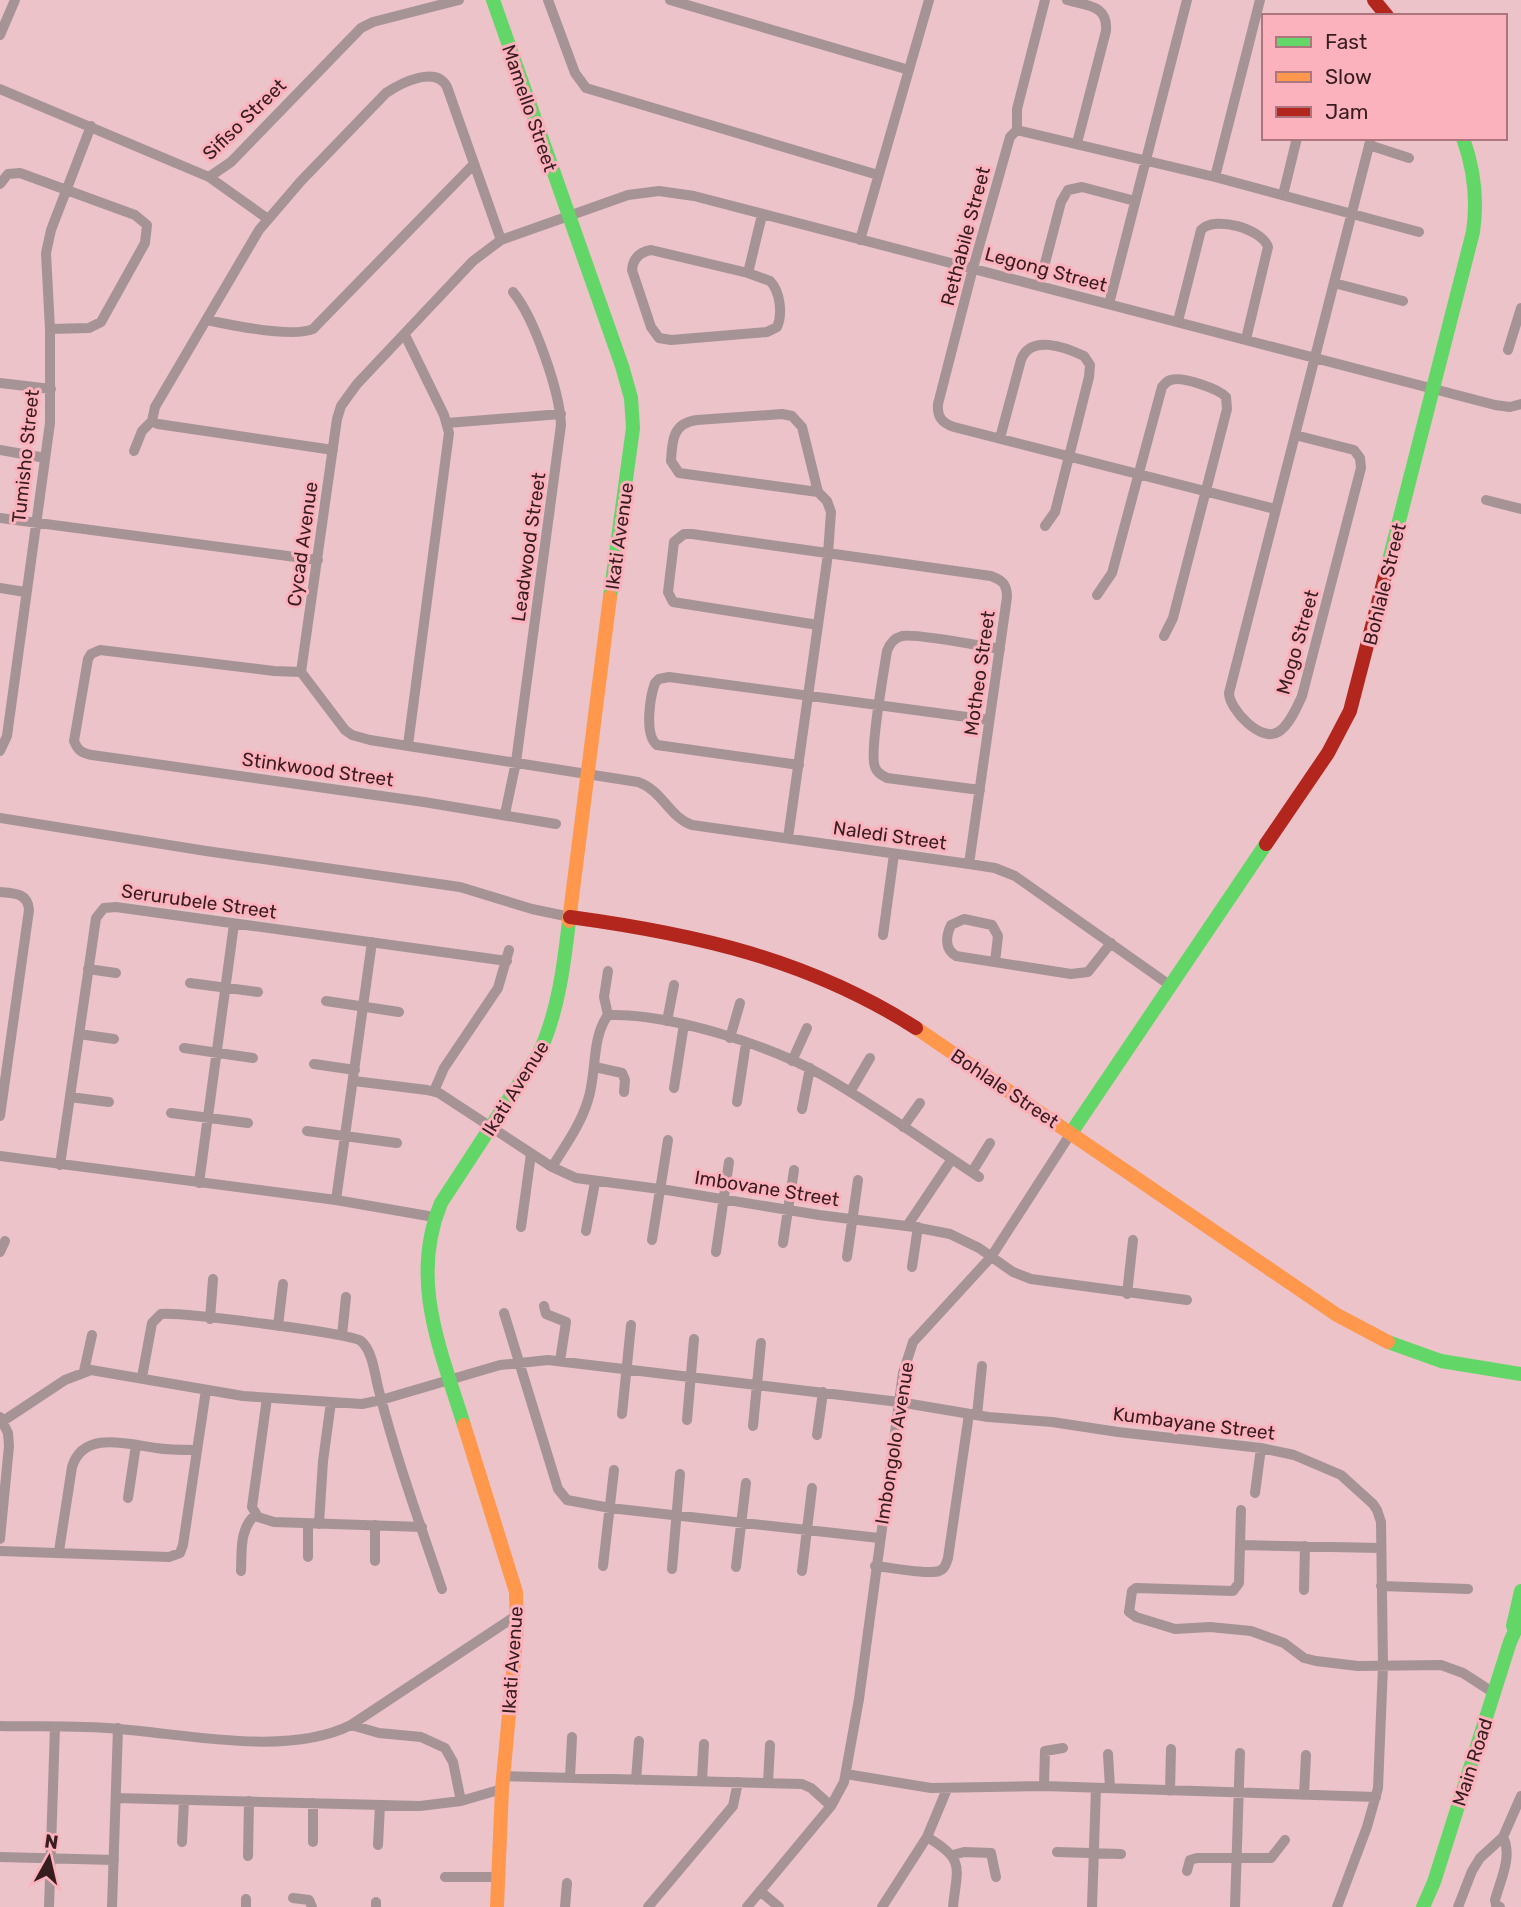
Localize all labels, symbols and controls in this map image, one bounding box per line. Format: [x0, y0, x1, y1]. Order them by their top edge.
legend [1262, 14, 1507, 140]
text: Fast [1325, 29, 1367, 54]
street label: Mamello Street [497, 42, 562, 175]
text: Slow [1325, 64, 1372, 89]
street label: Sifiso Street [198, 74, 291, 165]
text: Jam [1325, 99, 1369, 124]
street label: Rethabile Street [936, 163, 995, 308]
street label: Legong Street [982, 242, 1110, 297]
street label: Tumisho Street [7, 388, 44, 524]
street label: Leadwood Street [507, 470, 550, 623]
street label: Cycad Avenue [282, 480, 323, 608]
street label: Ikati Avenue [601, 481, 638, 591]
street label: Bohlale Street [1358, 520, 1411, 648]
street label: Mogo Street [1272, 587, 1324, 697]
street label: Motheo Street [959, 609, 1000, 737]
street label: Stinkwood Street [241, 747, 396, 792]
street label: Naledi Street [832, 816, 949, 855]
street label: Serurubele Street [120, 879, 279, 924]
street label: Ikati Avenue [477, 1036, 554, 1140]
street label: Bohlale Street [946, 1044, 1063, 1133]
street label: Imbovane Street [693, 1166, 842, 1211]
street label: Imbongolo Avenue [870, 1360, 919, 1526]
street label: Kumbayane Street [1112, 1402, 1277, 1445]
street label: Ikati Avenue [497, 1605, 528, 1715]
street label: Main Road [1447, 1715, 1498, 1809]
north arrow [14, 1823, 84, 1893]
text: N [43, 1829, 60, 1854]

